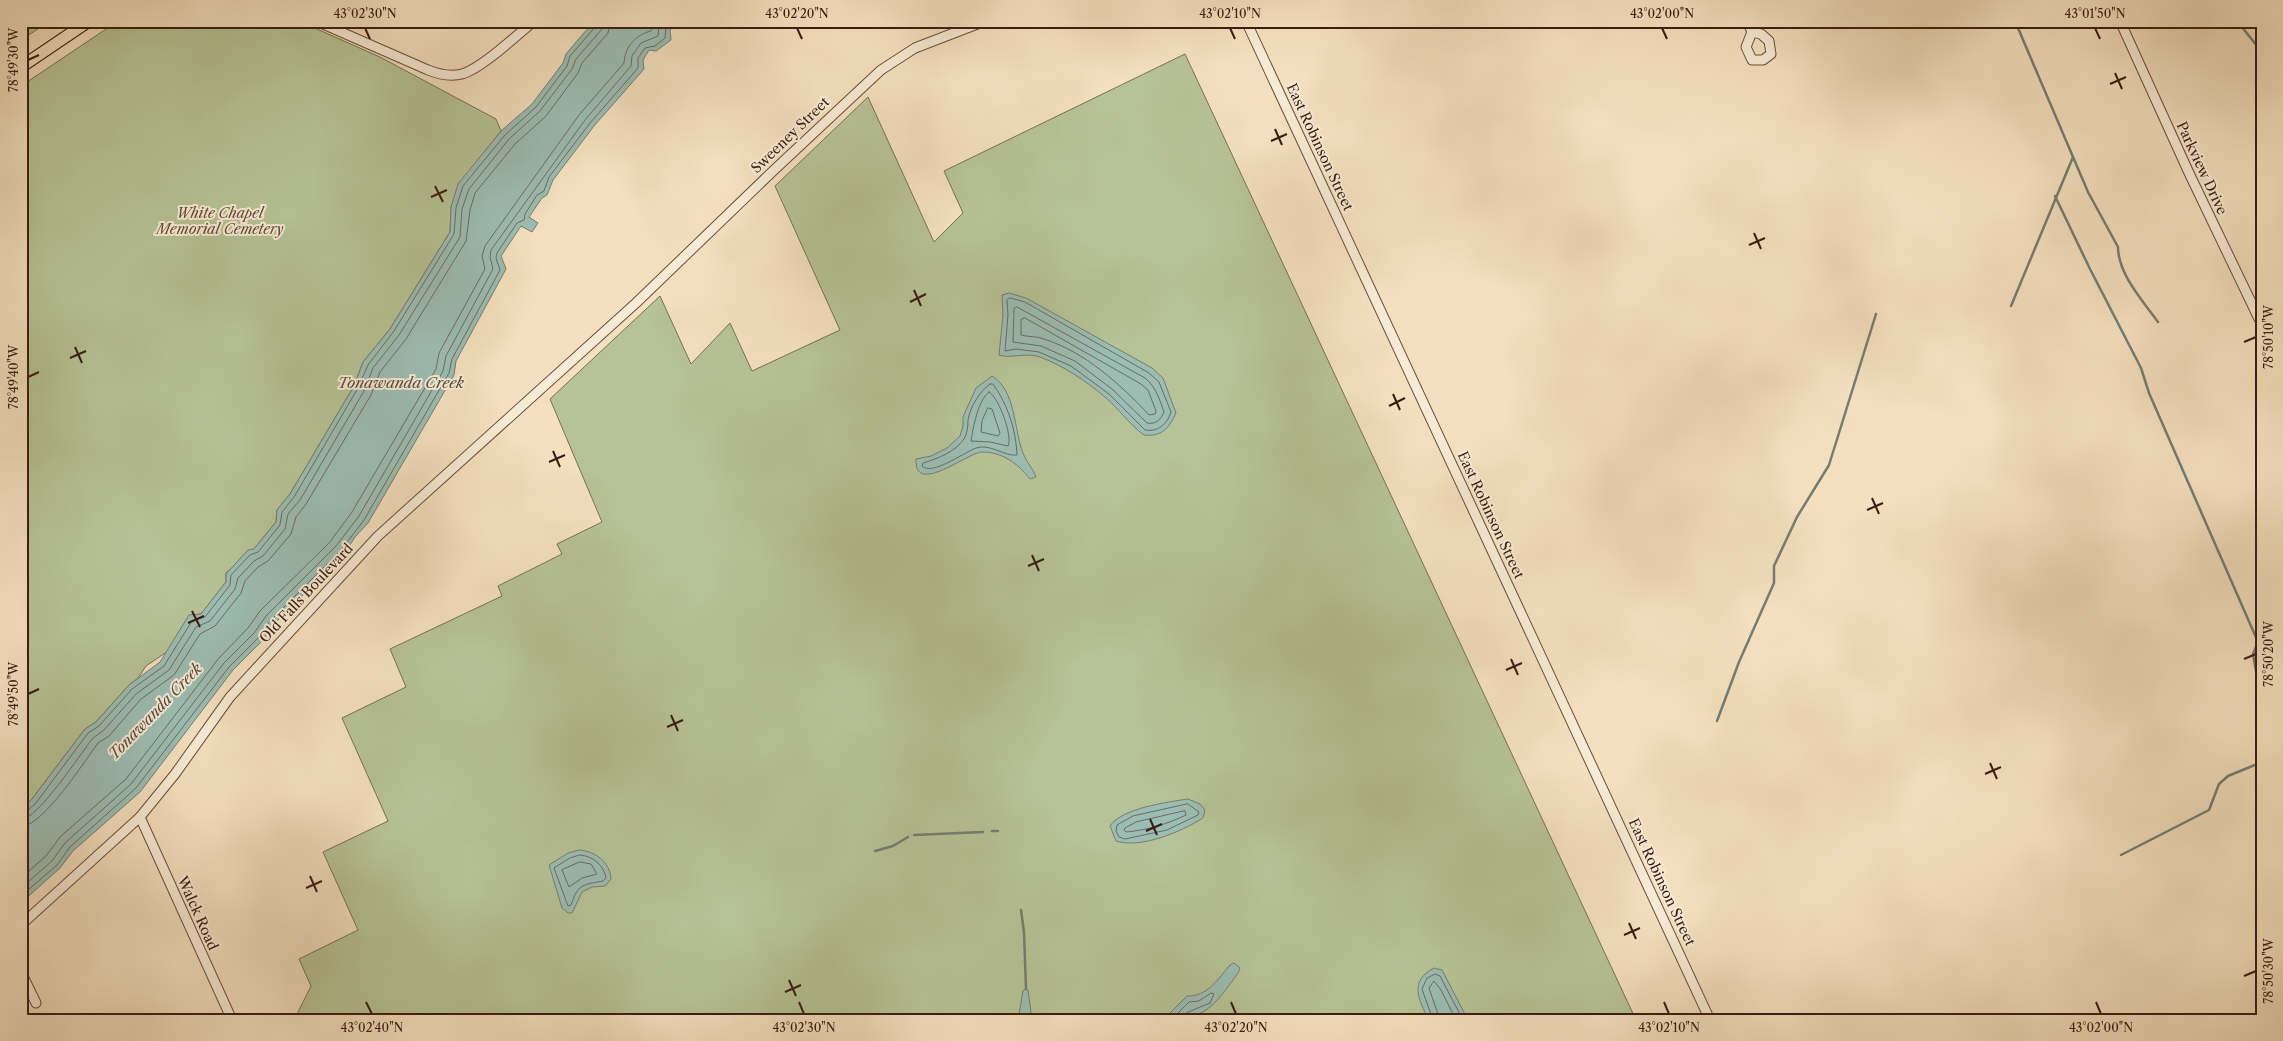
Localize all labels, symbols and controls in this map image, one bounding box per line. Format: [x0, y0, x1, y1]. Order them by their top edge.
text: 43°02'30"N [333, 6, 397, 21]
text: 43°02'20"N [765, 6, 829, 21]
text: 43°02'10"N [1199, 6, 1261, 21]
text: 43°02'00"N [1630, 6, 1694, 21]
text: 43°01'50"N [2064, 6, 2126, 21]
text: 78°49'30"W [6, 27, 21, 92]
street label: East Robinson Street [1283, 80, 1357, 214]
street label: Sweeney Street [747, 93, 833, 177]
street label: Parkview Drive [2173, 118, 2232, 218]
park label: White Chapel Memorial Cemetery [154, 204, 284, 238]
text: 78°50'10"W [2261, 304, 2276, 369]
text: 78°49'40"W [6, 344, 21, 409]
water label: Tonawanda Creek [338, 373, 464, 392]
street label: East Robinson Street [1454, 448, 1528, 582]
street label: Old Falls Boulevard [255, 539, 357, 647]
text: 78°50'20"W [2261, 620, 2276, 687]
water label: Tonawanda Creek [104, 659, 206, 763]
text: 78°49'50"W [6, 661, 21, 726]
street label: East Robinson Street [1625, 815, 1699, 949]
street label: Walck Road [173, 872, 223, 953]
text: 78°50'30"W [2261, 937, 2276, 1004]
text: 43°02'40"N [341, 1020, 404, 1035]
text: 43°02'30"N [772, 1020, 836, 1035]
text: 43°02'20"N [1204, 1020, 1268, 1035]
text: 43°02'10"N [1638, 1020, 1700, 1035]
text: 43°02'00"N [2069, 1020, 2133, 1035]

